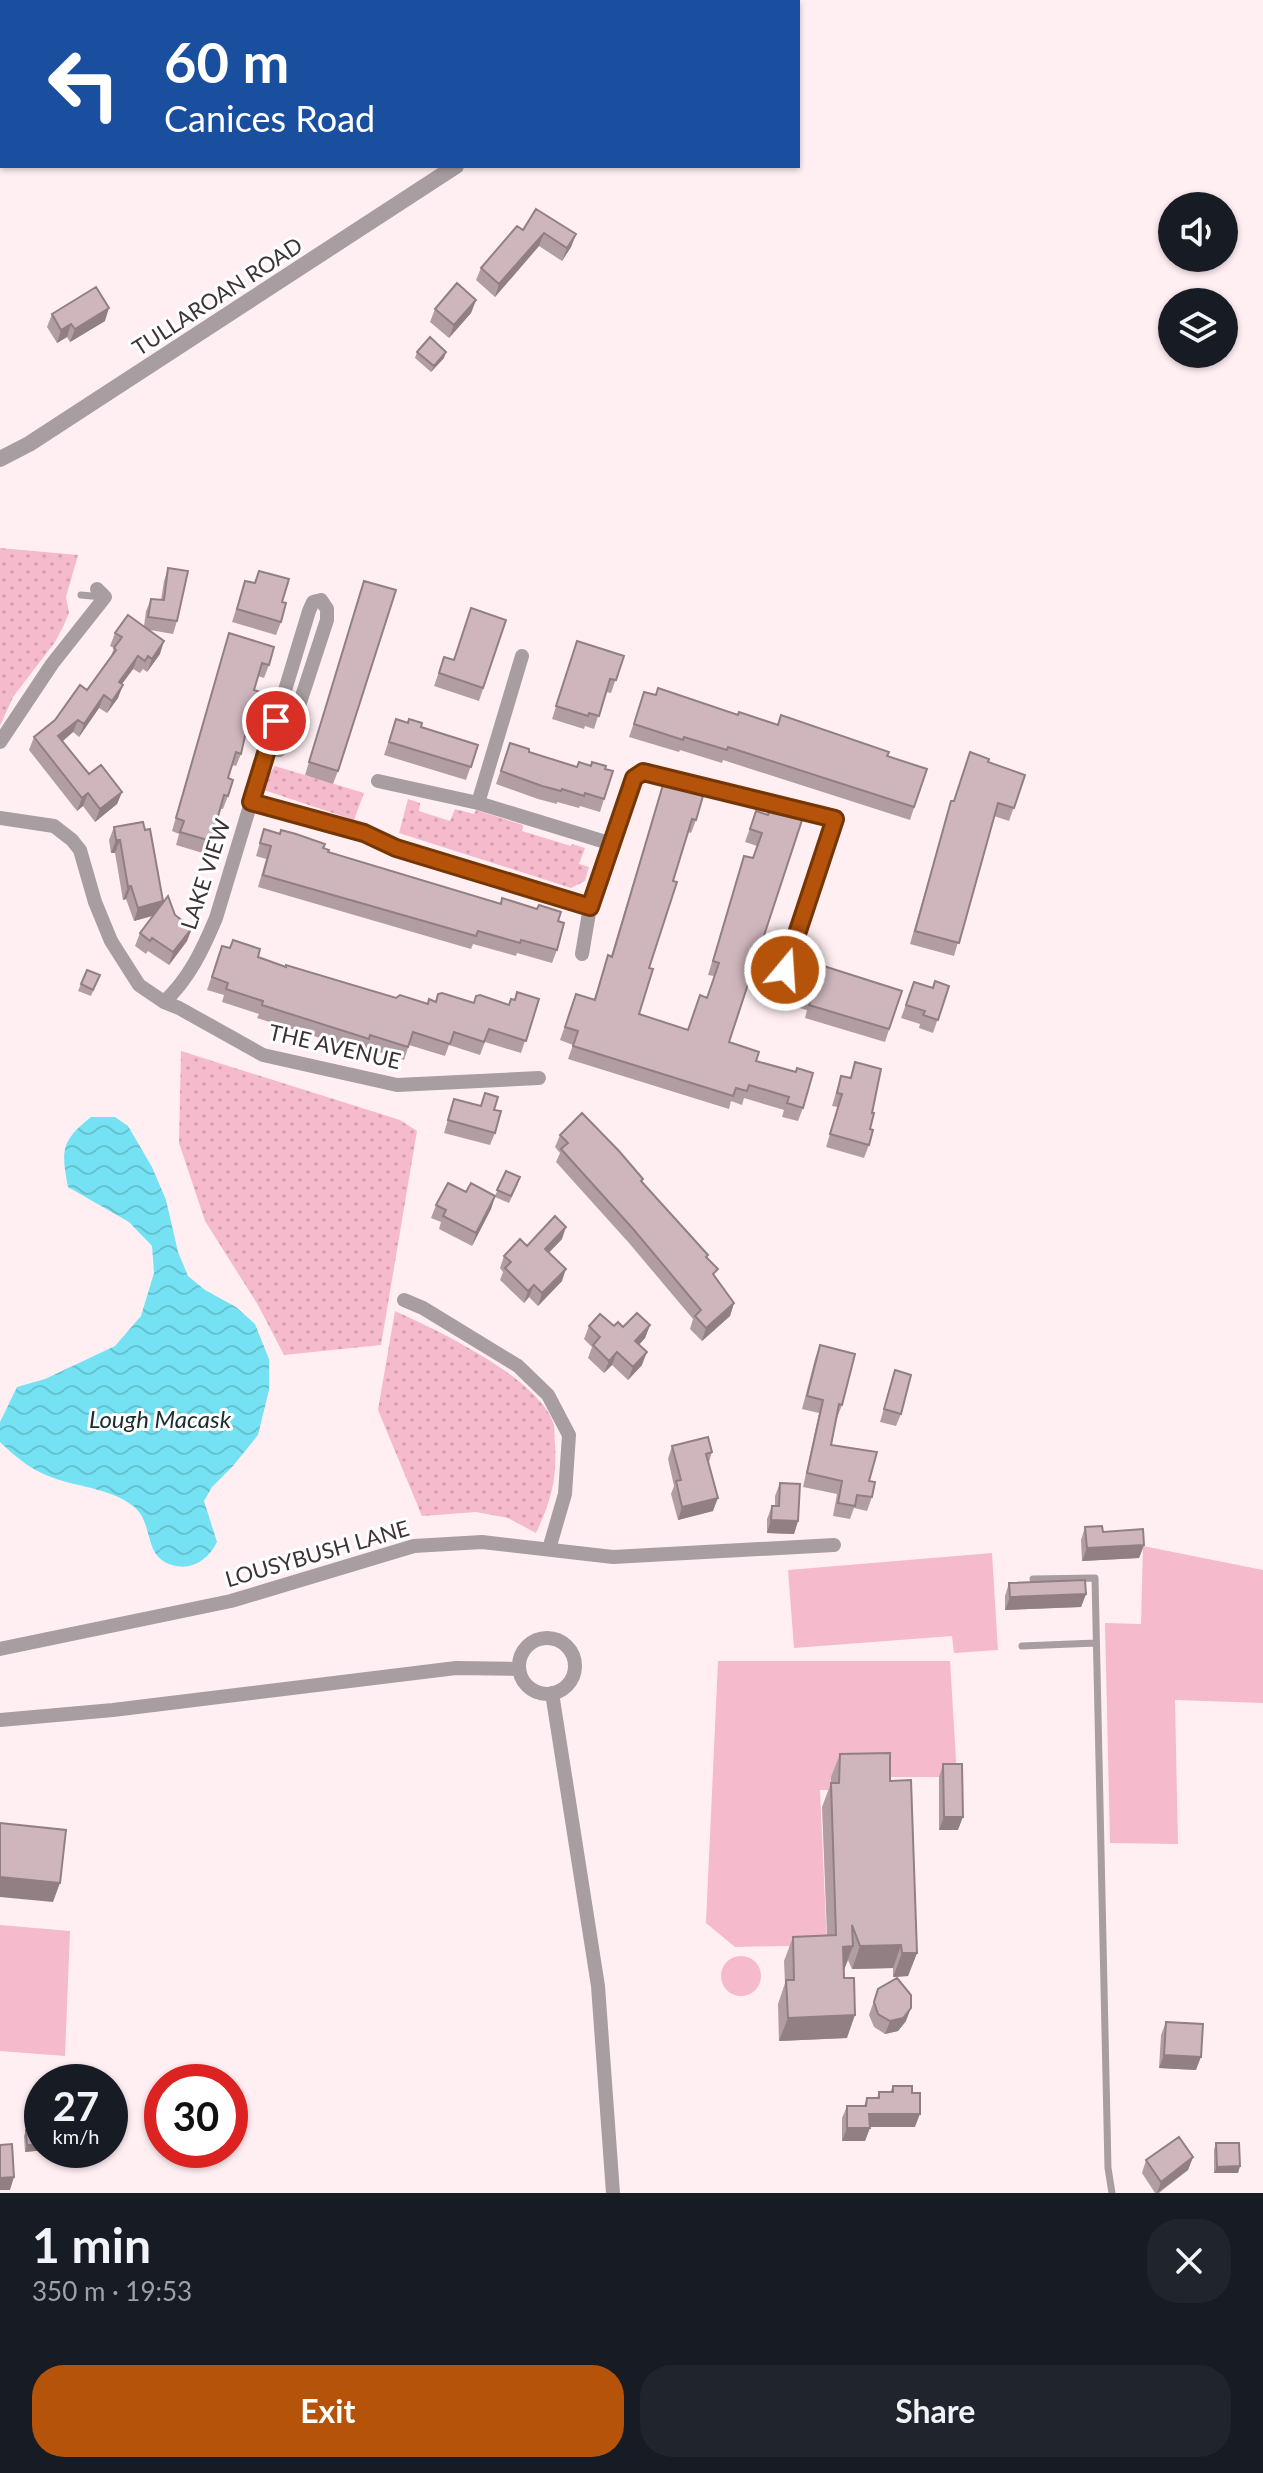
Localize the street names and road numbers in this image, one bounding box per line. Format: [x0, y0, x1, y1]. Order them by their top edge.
street label: TULLAROAN ROAD [127, 231, 307, 361]
street label: LAKE VIEW [174, 815, 236, 933]
street label: THE AVENUE [266, 1018, 404, 1074]
street label: LOUSYBUSH LANE [222, 1514, 412, 1592]

